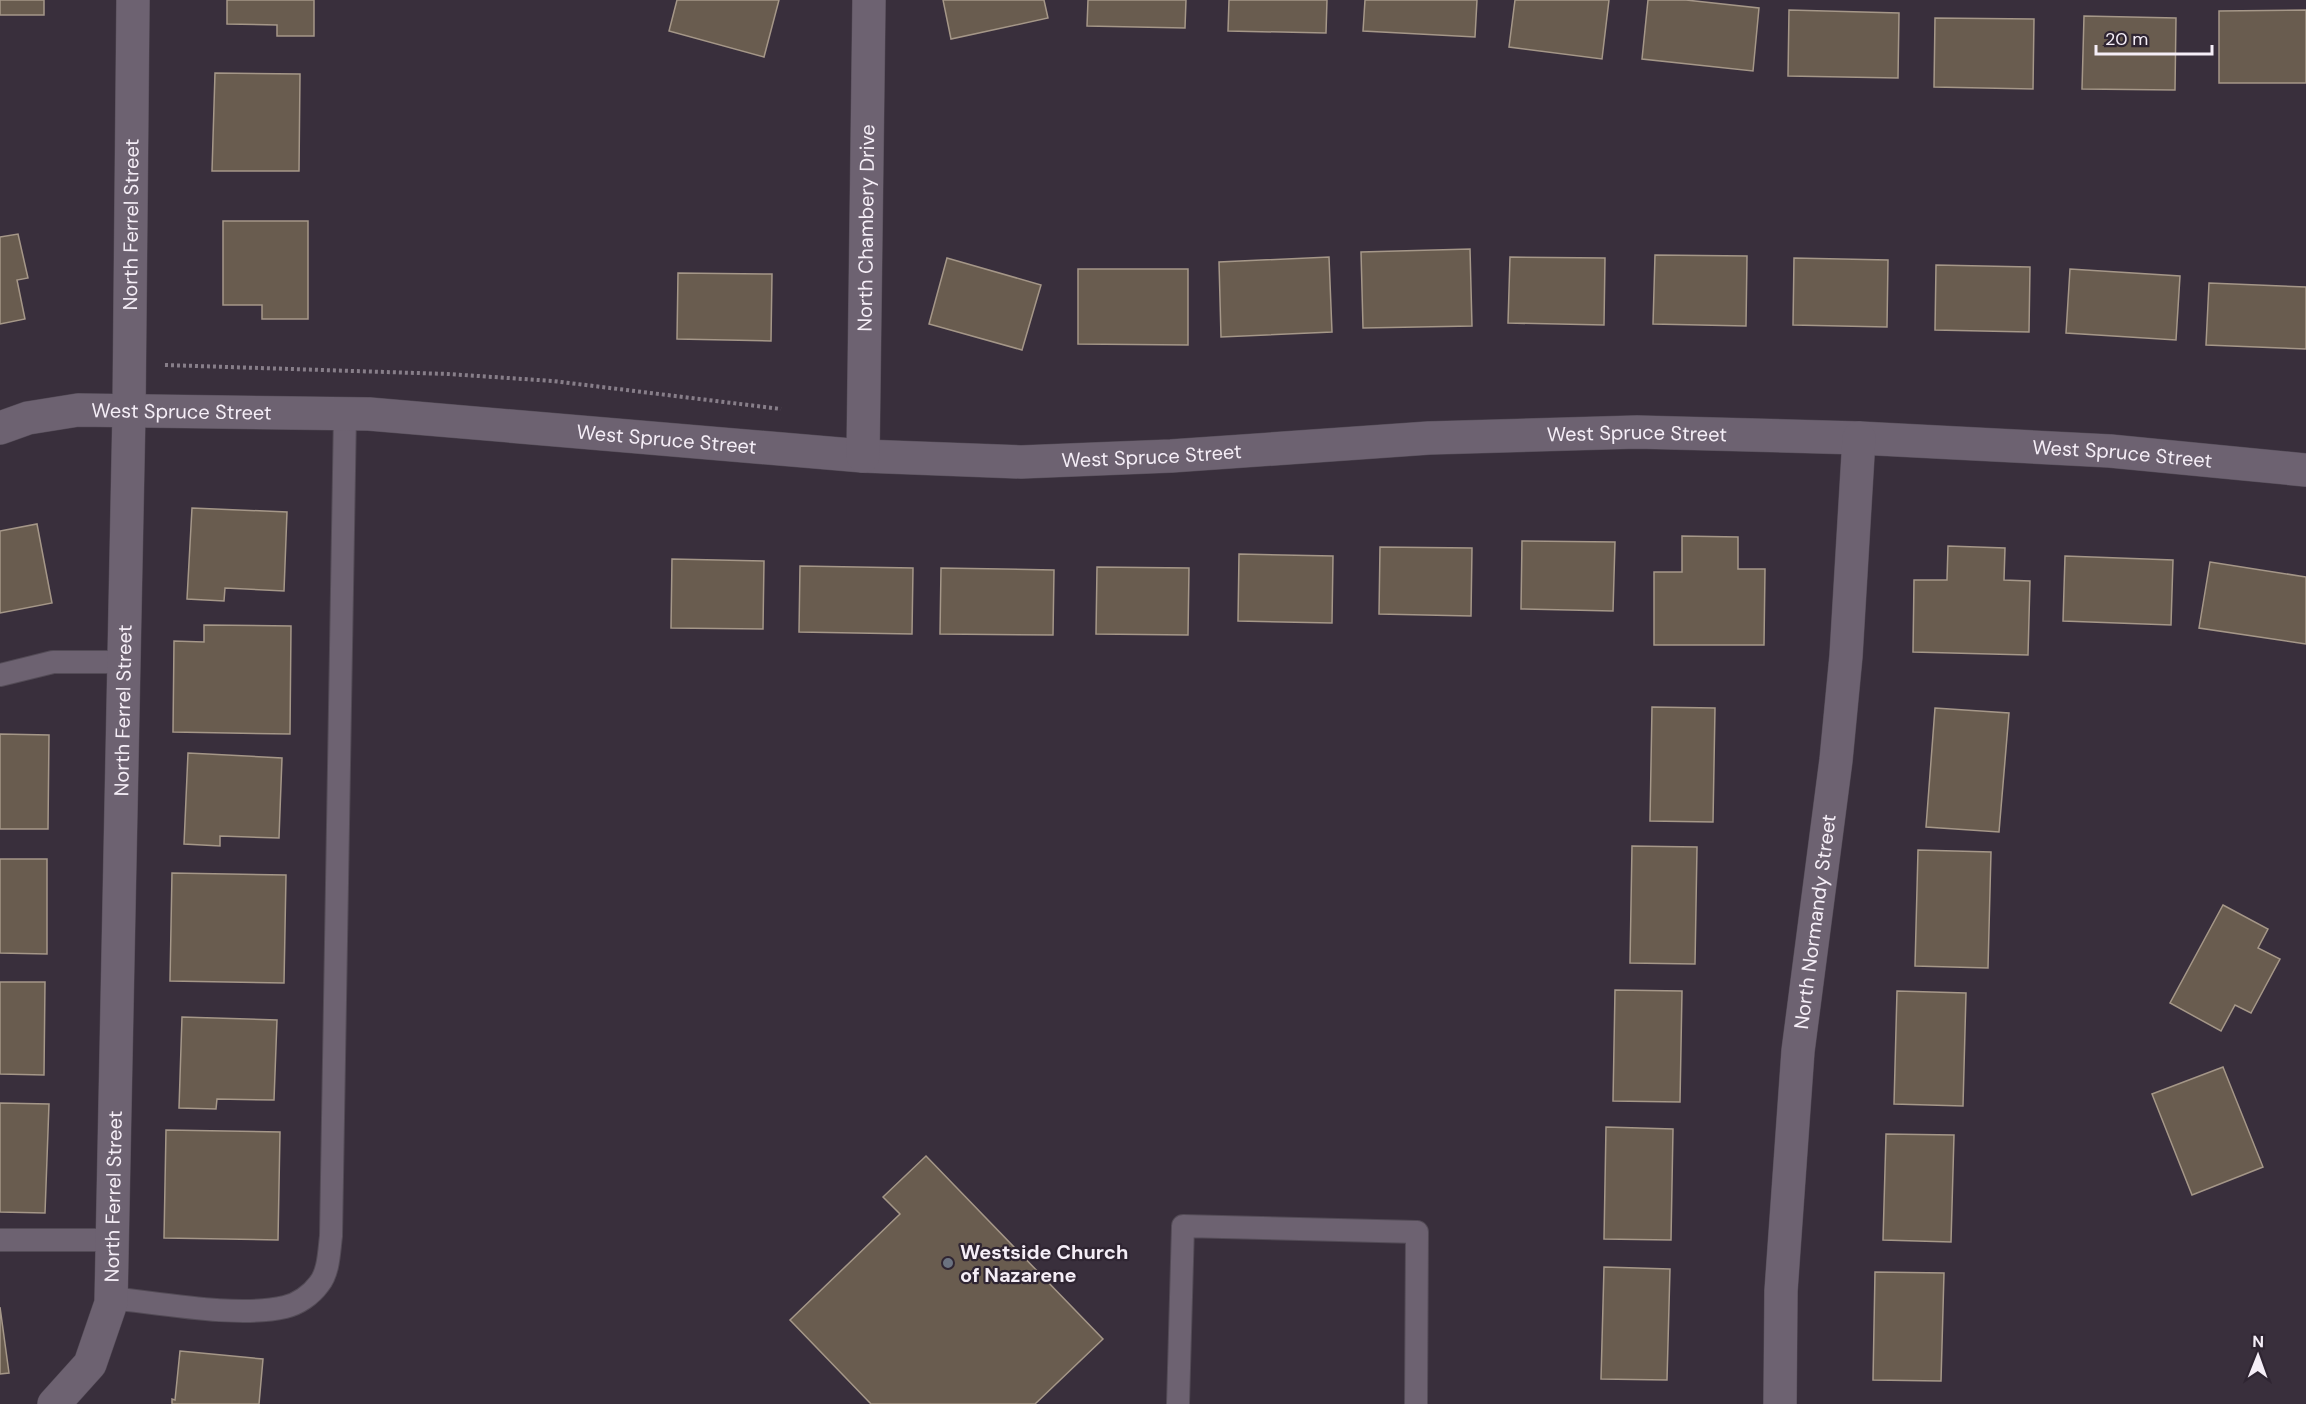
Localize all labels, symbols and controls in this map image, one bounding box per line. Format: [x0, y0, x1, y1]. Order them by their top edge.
scale bar [2096, 18, 2212, 56]
text: 20 m [2105, 27, 2148, 51]
street label: North Chambery Drive [852, 124, 880, 332]
street label: North Ferrel Street [117, 138, 145, 311]
street label: West Spruce Street [91, 397, 272, 426]
street label: West Spruce Street [576, 419, 758, 460]
street label: West Spruce Street [1546, 419, 1728, 448]
street label: West Spruce Street [2032, 434, 2214, 474]
street label: West Spruce Street [1061, 438, 1243, 473]
street label: North Ferrel Street [108, 624, 138, 797]
street label: North Normandy Street [1788, 812, 1842, 1031]
street label: North Ferrel Street [98, 1110, 128, 1282]
place label: Westside Church of Nazarene [960, 1239, 1128, 1288]
marker: Westside Church of Nazarene [941, 1256, 955, 1270]
north arrow [2228, 1326, 2288, 1386]
text: N [2252, 1331, 2264, 1352]

